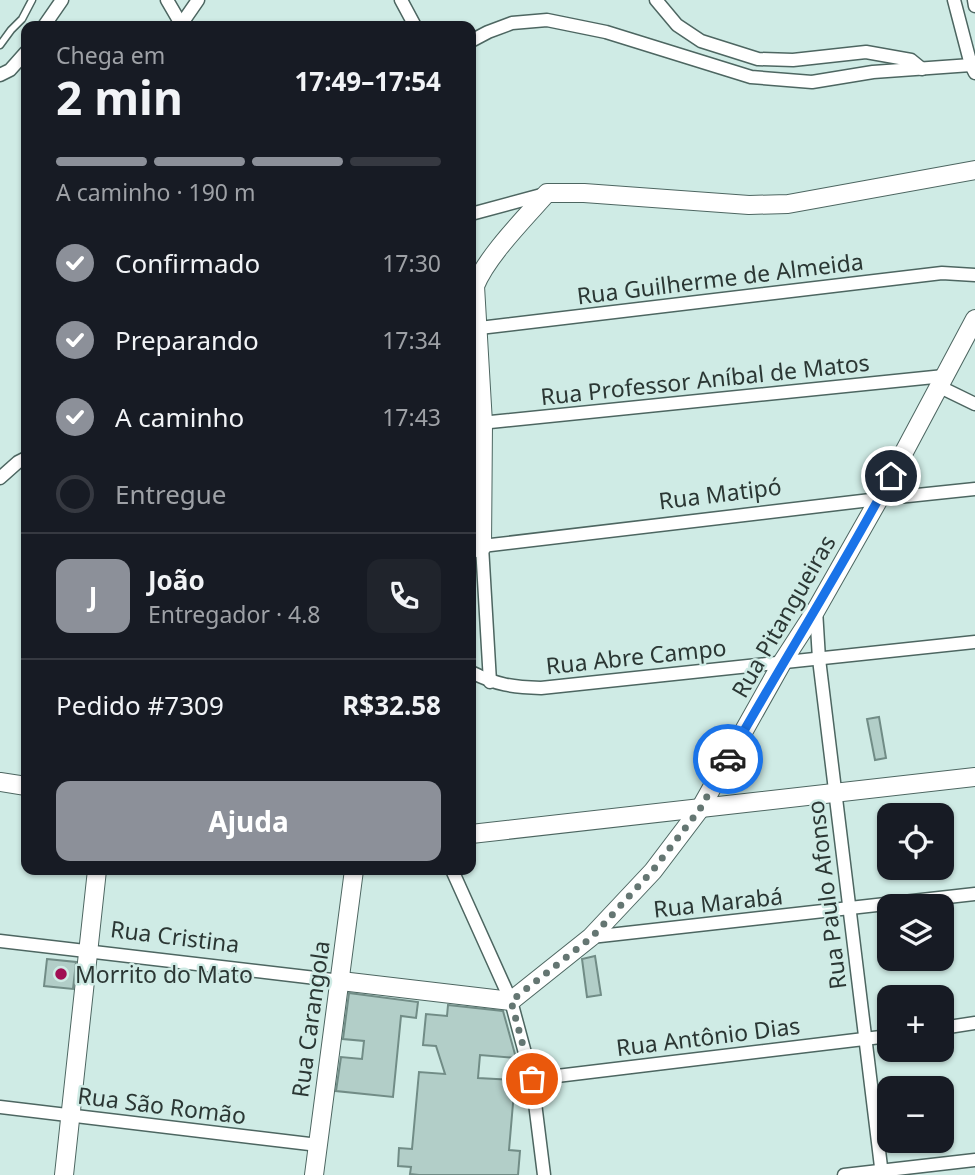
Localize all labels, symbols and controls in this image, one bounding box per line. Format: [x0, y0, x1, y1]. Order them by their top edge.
text: Chega em [56, 39, 165, 71]
text: 17:49–17:54 [294, 63, 441, 99]
text: 2 min [56, 66, 183, 128]
text: A caminho · 190 m [56, 176, 255, 208]
icon: check [56, 244, 94, 282]
text: Confirmado [115, 245, 260, 281]
street label: Rua Guilherme de Almeida [575, 245, 865, 311]
text: 17:30 [382, 247, 441, 279]
icon: check [56, 321, 94, 359]
text: Preparando [115, 322, 259, 358]
text: 17:34 [382, 324, 441, 356]
street label: Rua Professor Aníbal de Matos [539, 346, 871, 412]
icon: check [56, 398, 94, 436]
text: A caminho [115, 399, 244, 435]
text: 17:43 [382, 401, 441, 433]
pin [861, 446, 921, 506]
icon: home [872, 457, 910, 495]
street label: Rua Matipó [657, 470, 783, 516]
text: Entregue [115, 476, 227, 512]
street label: Rua Pitangueiras [723, 529, 843, 703]
button: phone [367, 559, 441, 633]
text: João [148, 562, 205, 598]
text: J [89, 578, 97, 614]
text: Entregador · 4.8 [148, 598, 321, 630]
street label: Rua Abre Campo [544, 631, 728, 681]
text: Pedido #7309 [56, 687, 224, 723]
text: R$32.58 [342, 687, 441, 723]
courier [693, 724, 763, 794]
icon: car [709, 740, 747, 778]
button: Ajuda [56, 781, 441, 861]
street label: Rua Paulo Afonso [799, 799, 853, 991]
map controls [877, 803, 954, 1153]
button: locate [877, 803, 954, 880]
street label: Rua Marabá [652, 879, 784, 925]
button: layers [877, 894, 954, 971]
street label: Rua Cristina [109, 912, 241, 960]
street label: Rua Carangola [283, 939, 337, 1099]
place label: Morrito do Mato [75, 958, 253, 990]
marker: Morrito do Mato [53, 966, 69, 982]
button: + [877, 985, 954, 1062]
street label: Rua Antônio Dias [614, 1009, 802, 1063]
pin [502, 1049, 562, 1109]
icon: bag [513, 1060, 551, 1098]
button: − [877, 1076, 954, 1153]
street label: Rua São Romão [76, 1079, 248, 1131]

